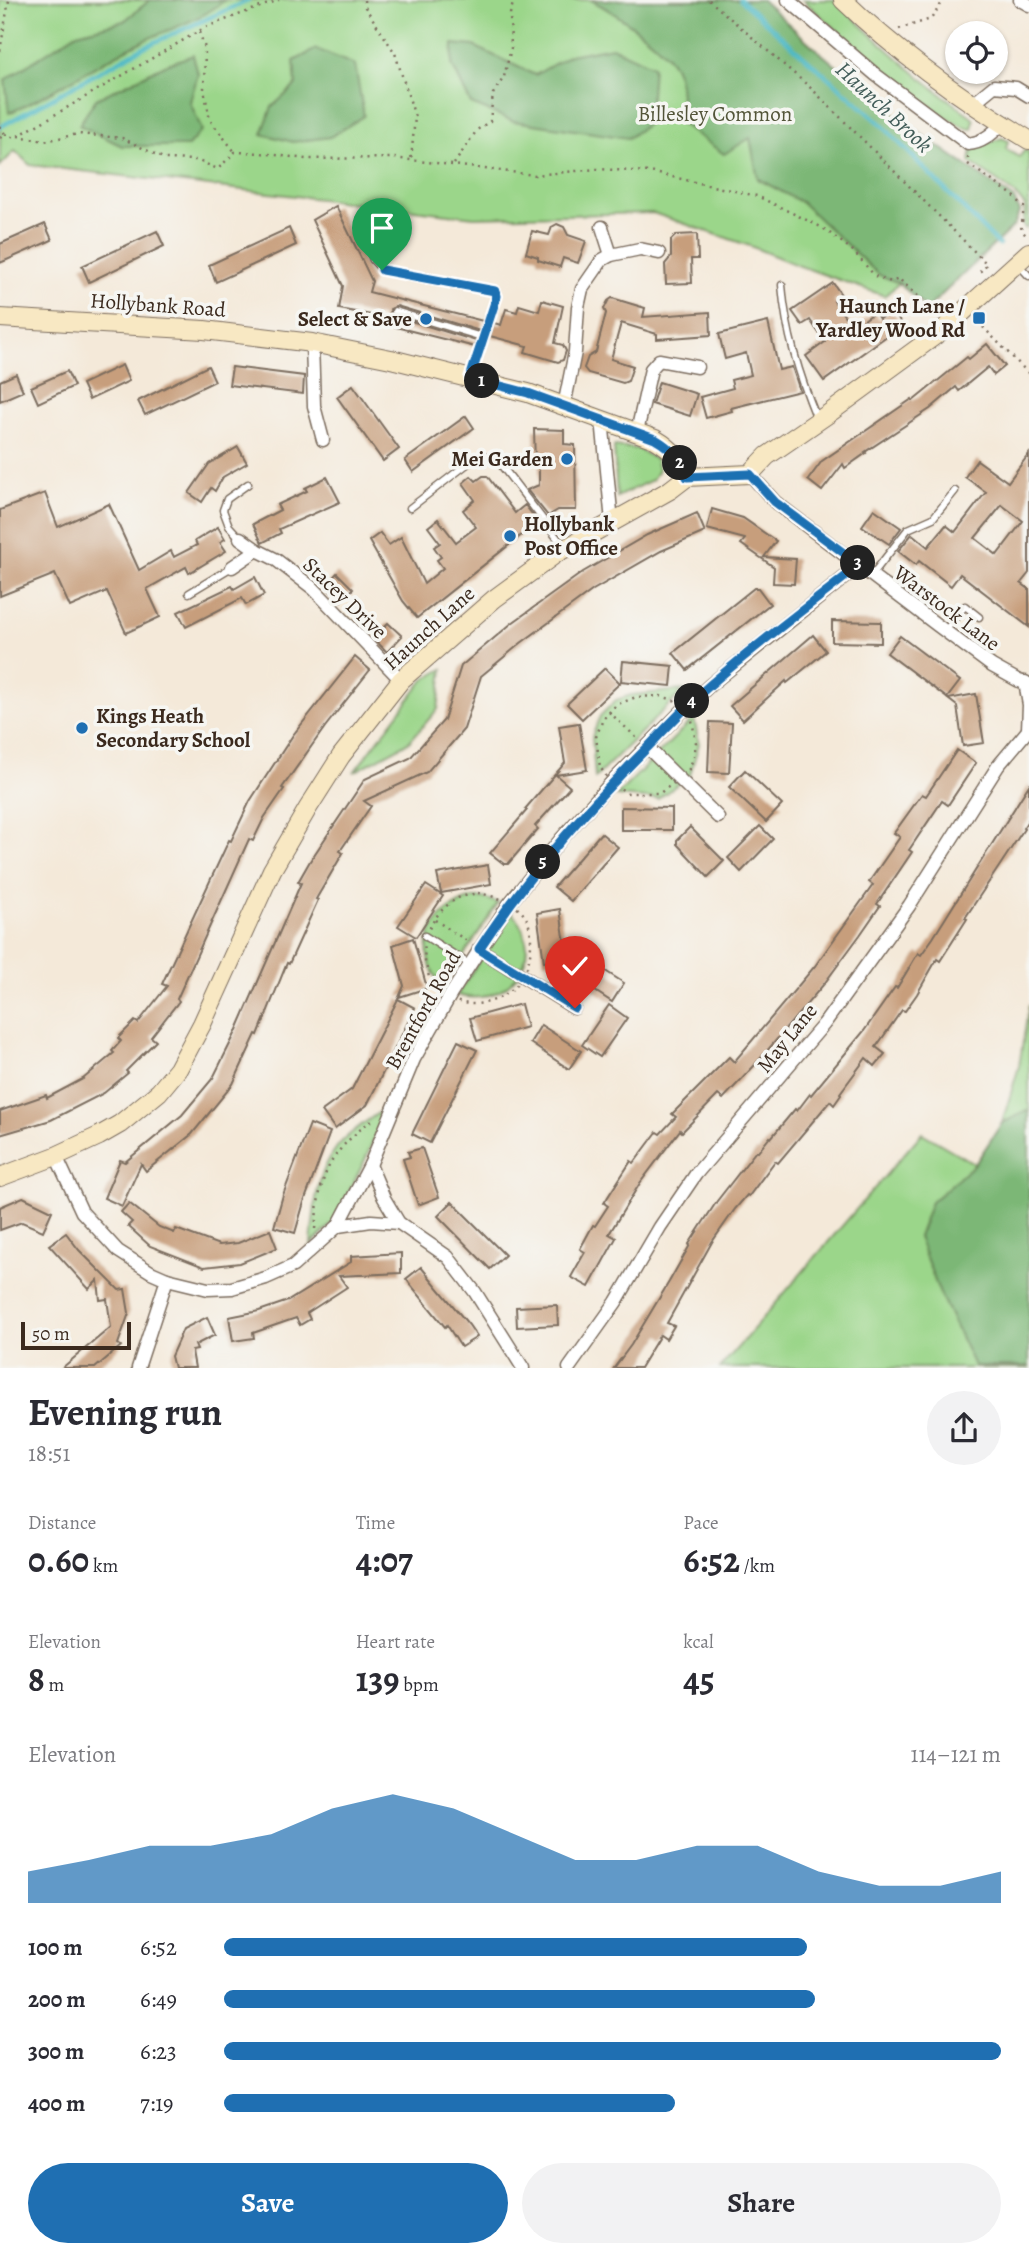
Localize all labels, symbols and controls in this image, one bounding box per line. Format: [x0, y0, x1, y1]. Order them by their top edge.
map controls [945, 21, 1008, 84]
button: locate [945, 21, 1008, 84]
water label: Haunch Brook [829, 54, 939, 160]
park label: Billesley Common [638, 100, 792, 128]
pin [352, 198, 412, 270]
icon: arrive [363, 209, 401, 247]
street label: Hollybank Road [89, 286, 227, 324]
place label: Haunch Lane / Yardley Wood Rd [815, 292, 966, 344]
place label: Select & Save [298, 305, 412, 333]
marker: Haunch Lane / Yardley Wood Rd [971, 310, 987, 326]
marker: Select & Save [418, 311, 434, 327]
pin: 1 [464, 364, 500, 398]
text: 1 [478, 367, 485, 393]
place label: Mei Garden [451, 445, 553, 473]
pin: 2 [662, 446, 698, 480]
text: 2 [675, 449, 684, 475]
marker: Mei Garden [559, 451, 575, 467]
place label: Hollybank Post Office [524, 510, 618, 562]
marker: Hollybank Post Office [502, 528, 518, 544]
pin: 3 [840, 546, 876, 580]
text: 3 [853, 549, 862, 575]
street label: Stacey Drive [297, 551, 393, 645]
street label: Warstock Lane [887, 558, 1006, 657]
street label: Haunch Lane [377, 580, 481, 676]
pin: 4 [674, 684, 710, 718]
text: 4 [687, 687, 696, 713]
place label: Kings Heath Secondary School [96, 702, 251, 754]
marker: Kings Heath Secondary School [74, 720, 90, 736]
pin: 5 [526, 844, 560, 880]
text: 5 [538, 848, 547, 874]
pin [545, 936, 605, 1008]
street label: Brentford Road [379, 945, 468, 1075]
icon: check [556, 947, 594, 985]
street label: May Lane [750, 997, 824, 1079]
scale bar [21, 1319, 131, 1351]
text: 50 m [32, 1321, 70, 1347]
text: Evening run [28, 1386, 222, 1438]
button: share [927, 1391, 1001, 1465]
text: 18:51 [28, 1438, 70, 1469]
text: Distance [28, 1510, 96, 1536]
text: Time [356, 1510, 395, 1536]
text: Pace [683, 1510, 719, 1536]
text: 0.60 [28, 1536, 89, 1584]
text: 4:07 [356, 1536, 413, 1584]
text: 6:52 [683, 1536, 740, 1584]
text: km [89, 1553, 118, 1579]
text: /km [740, 1553, 775, 1579]
text: Elevation [28, 1629, 101, 1655]
text: Heart rate [356, 1629, 435, 1655]
text: kcal [683, 1629, 714, 1655]
text: 8 [28, 1655, 45, 1703]
text: 139 [356, 1655, 399, 1703]
text: 45 [683, 1655, 715, 1703]
text: m [45, 1672, 64, 1698]
text: bpm [399, 1672, 439, 1698]
text: Elevation [28, 1739, 116, 1770]
text: 114–121 m [911, 1739, 1001, 1770]
text: 100 m [28, 1932, 83, 1963]
text: 6:52 [140, 1932, 177, 1963]
text: 200 m [28, 1984, 86, 2015]
text: 6:49 [140, 1984, 177, 2015]
text: 300 m [28, 2036, 84, 2067]
text: 6:23 [140, 2036, 177, 2067]
text: 400 m [28, 2088, 85, 2119]
text: 7:19 [140, 2088, 173, 2119]
button: Save [28, 2163, 508, 2243]
button: Share [522, 2163, 1001, 2243]

